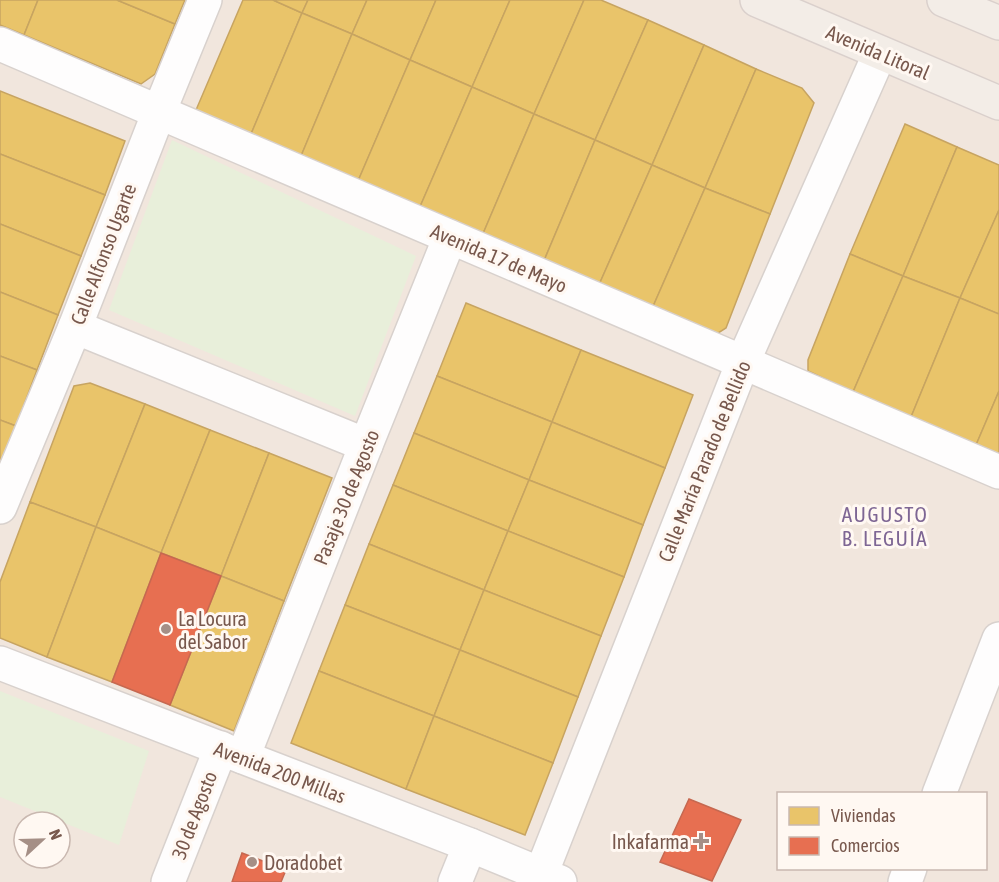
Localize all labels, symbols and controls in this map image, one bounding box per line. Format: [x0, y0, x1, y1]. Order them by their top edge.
street label: Avenida Litoral [823, 20, 934, 84]
street label: Calle Alfonso Ugarte [66, 180, 140, 328]
street label: Avenida 17 de Mayo [427, 219, 571, 297]
street label: Calle María Parado de Bellido [653, 357, 755, 565]
street label: Pasaje 30 de Agosto [308, 426, 384, 568]
district label: AUGUSTO B. LEGUÍA [842, 502, 928, 550]
place label: La Locura del Sabor [178, 607, 248, 653]
marker: La Locura del Sabor [159, 622, 173, 636]
street label: Avenida 200 Millas [211, 736, 349, 808]
street label: 30 de Agosto [167, 768, 221, 862]
legend [777, 792, 987, 870]
text: Viviendas [831, 805, 896, 826]
north arrow [12, 810, 72, 870]
text: N [46, 827, 66, 842]
place label: Inkafarma [612, 830, 689, 853]
marker: Inkafarma [694, 834, 708, 848]
text: Comercios [831, 835, 900, 856]
place label: Doradobet [264, 851, 343, 874]
marker: Doradobet [245, 855, 259, 869]

